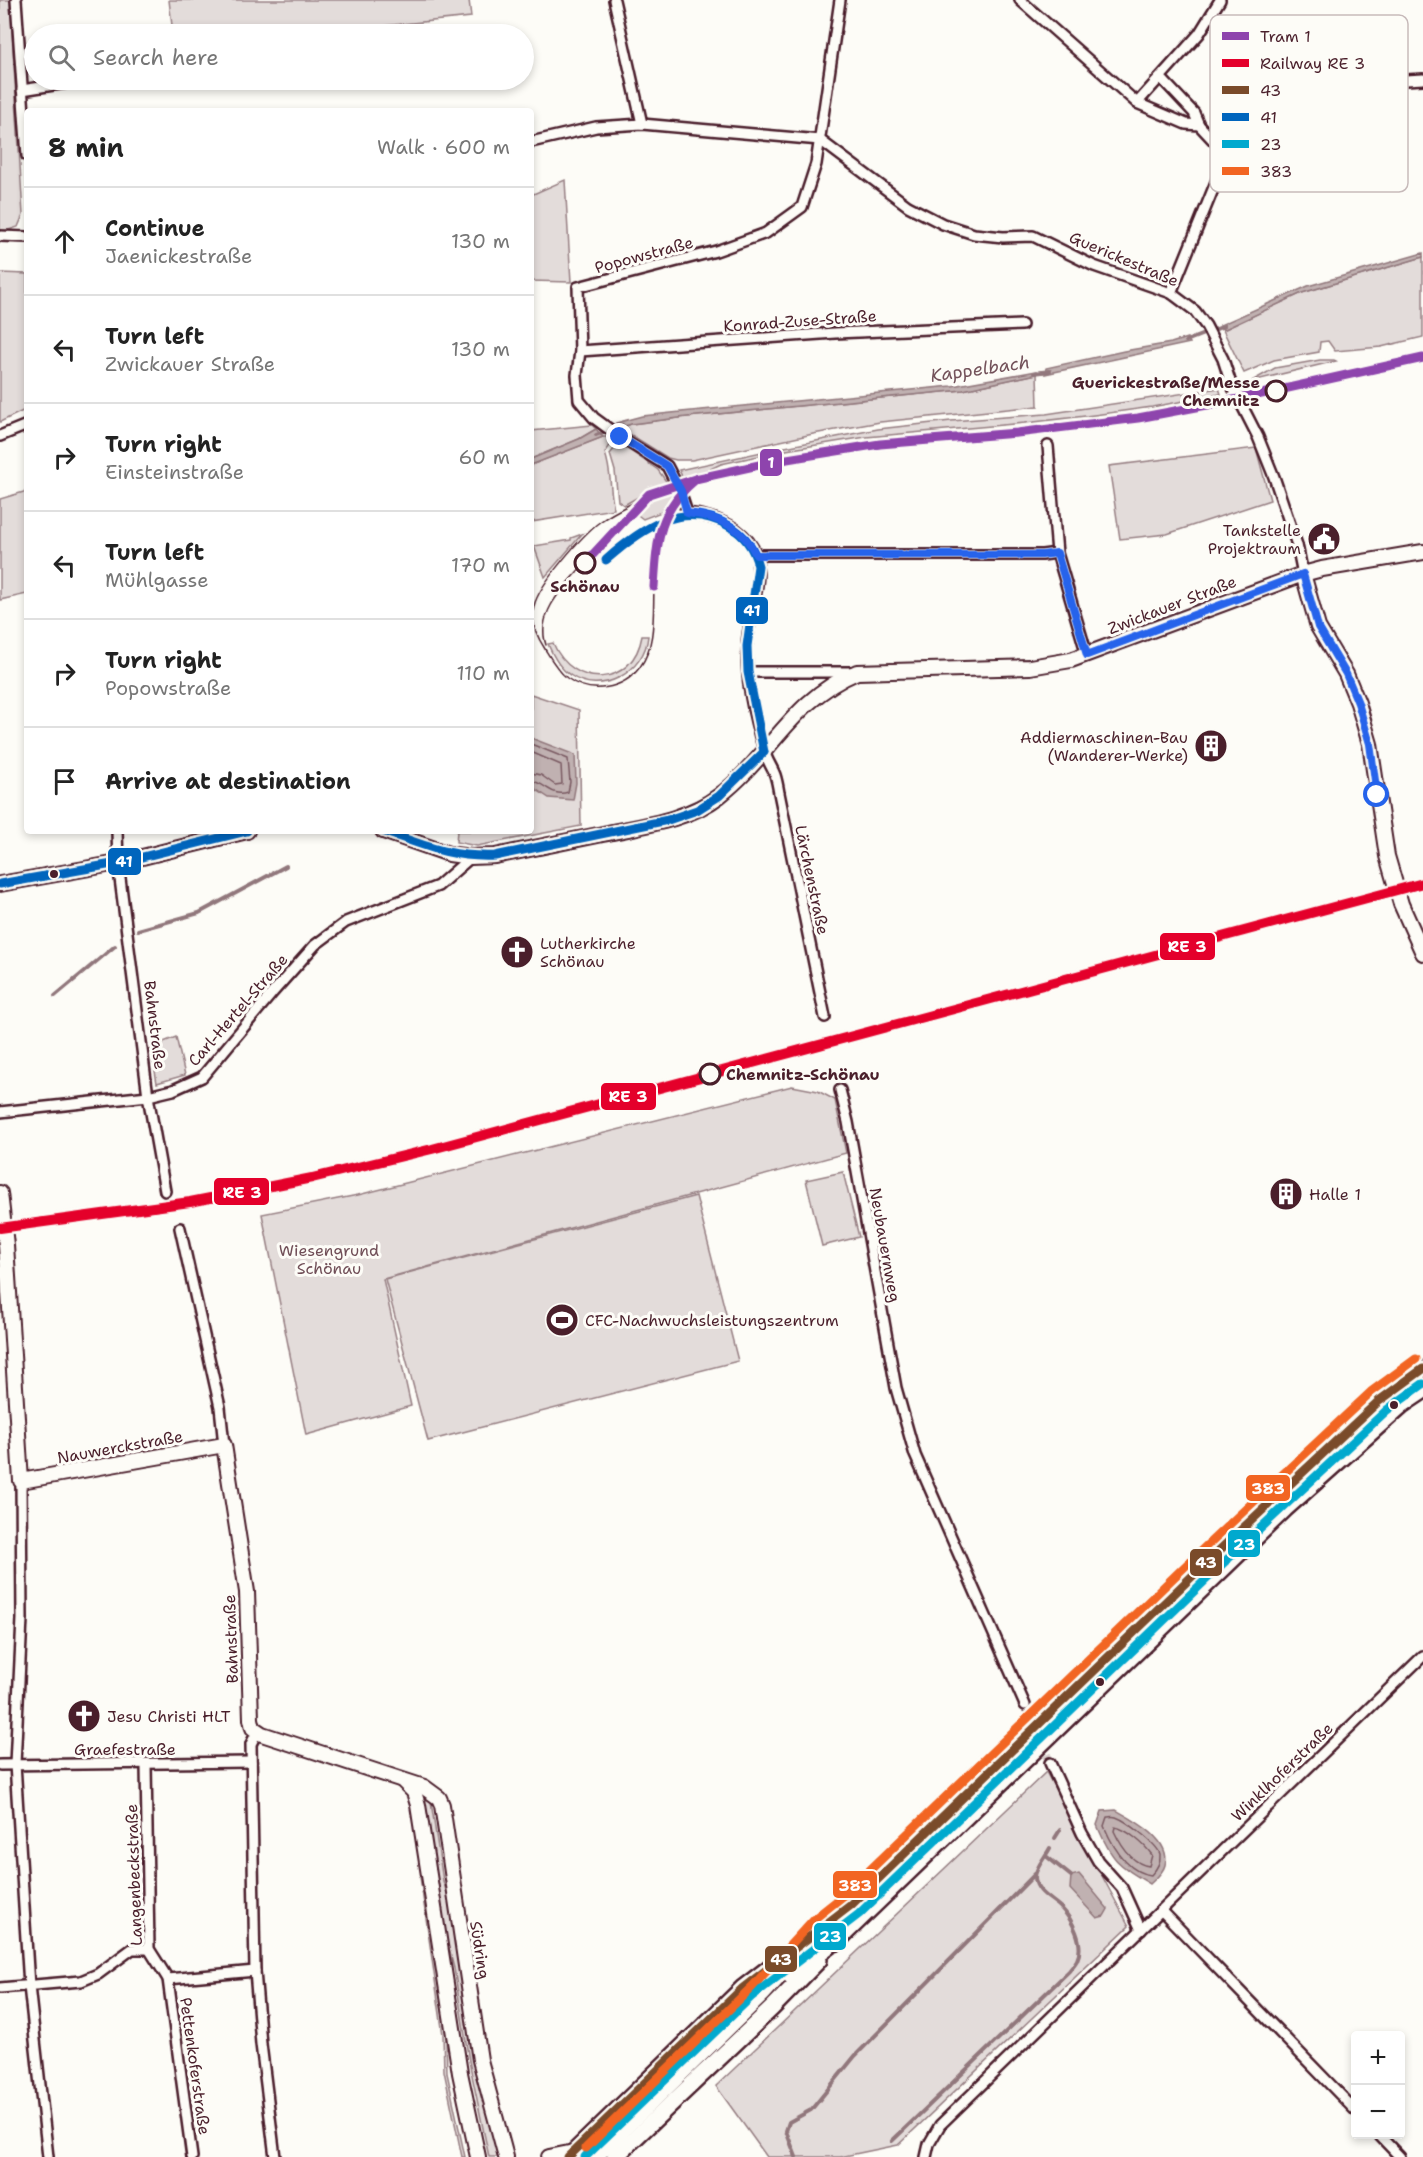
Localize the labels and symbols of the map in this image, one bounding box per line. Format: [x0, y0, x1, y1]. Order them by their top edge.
legend [1210, 15, 1408, 192]
text: Tram 1 [1260, 26, 1311, 47]
text: Railway RE 3 [1260, 53, 1365, 74]
text: 43 [1260, 80, 1281, 101]
text: 41 [1260, 107, 1277, 128]
text: 23 [1260, 134, 1282, 155]
text: 383 [1260, 161, 1292, 182]
street label: Guerickestraße [1066, 226, 1182, 292]
street label: Popowstraße [592, 232, 696, 278]
street label: Konrad-Zuse-Straße [723, 305, 877, 337]
water label: Kappelbach [929, 350, 1031, 388]
place label: Guerickestraße/Messe Chemnitz [1072, 372, 1260, 411]
marker: Guerickestraße/Messe Chemnitz [1265, 380, 1287, 402]
route end [606, 423, 632, 449]
line badge: 1 [759, 448, 783, 477]
text: 1 [767, 452, 775, 473]
place label: Tankstelle Projektraum [1208, 520, 1301, 559]
public building icon: Tankstelle Projektraum [1306, 521, 1342, 557]
marker: Schönau [574, 552, 596, 574]
street label: Zwickauer Straße [1105, 571, 1239, 639]
place label: Schönau [550, 576, 620, 597]
line badge: 41 [735, 596, 769, 625]
text: 41 [743, 600, 761, 621]
place label: Addiermaschinen-Bau (Wanderer-Werke) [1020, 727, 1188, 766]
building icon: Addiermaschinen-Bau (Wanderer-Werke) [1193, 728, 1229, 764]
route start [1363, 781, 1389, 807]
street label: Lärchenstraße [790, 823, 834, 937]
line badge: 41 [107, 847, 142, 876]
text: 41 [115, 851, 133, 872]
unlabelled marker [48, 868, 60, 880]
line badge: RE 3 [1159, 932, 1216, 961]
place label: Lutherkirche Schönau [540, 933, 636, 972]
church icon: Lutherkirche Schönau [499, 934, 535, 970]
text: RE 3 [1168, 936, 1206, 957]
street label: Carl-Hertel-Straße [183, 950, 293, 1070]
street label: Bahnstraße [139, 980, 171, 1070]
marker: Chemnitz-Schönau [699, 1063, 721, 1085]
place label: Chemnitz-Schönau [726, 1064, 880, 1085]
line badge: RE 3 [600, 1082, 657, 1111]
text: RE 3 [609, 1086, 647, 1107]
building icon: Halle 1 [1268, 1176, 1304, 1212]
line badge: RE 3 [213, 1177, 270, 1206]
text: RE 3 [223, 1182, 261, 1203]
place label: Halle 1 [1309, 1184, 1361, 1205]
street label: Neubauernweg [865, 1186, 905, 1304]
park label: Wiesengrund Schönau [279, 1240, 379, 1279]
sports icon: CFC-Nachwuchsleistungszentrum [544, 1302, 580, 1338]
place label: CFC-Nachwuchsleistungszentrum [585, 1310, 839, 1331]
unlabelled marker [1388, 1399, 1400, 1411]
street label: Nauwerckstraße [56, 1426, 184, 1468]
line badge: 383 [1245, 1474, 1291, 1502]
text: 383 [1251, 1478, 1285, 1499]
line badge: 23 [1227, 1529, 1261, 1558]
text: 23 [1233, 1534, 1255, 1555]
line badge: 43 [1189, 1548, 1223, 1577]
text: 43 [1195, 1552, 1217, 1573]
street label: Bahnstraße [219, 1594, 243, 1684]
unlabelled marker [1094, 1676, 1106, 1688]
church icon: Jesu Christi HLT [66, 1698, 102, 1734]
place label: Jesu Christi HLT [107, 1706, 231, 1727]
street label: Winklhoferstraße [1227, 1718, 1337, 1826]
street label: Graefestraße [74, 1739, 176, 1760]
street label: Langenbeckstraße [121, 1804, 147, 1946]
line badge: 383 [832, 1870, 878, 1899]
text: 383 [838, 1875, 872, 1896]
street label: Südring [465, 1919, 495, 1981]
line badge: 23 [813, 1922, 847, 1951]
text: 23 [819, 1926, 841, 1947]
line badge: 43 [764, 1945, 798, 1973]
text: 43 [770, 1949, 792, 1970]
street label: Pettenkoferstraße [175, 1996, 215, 2136]

